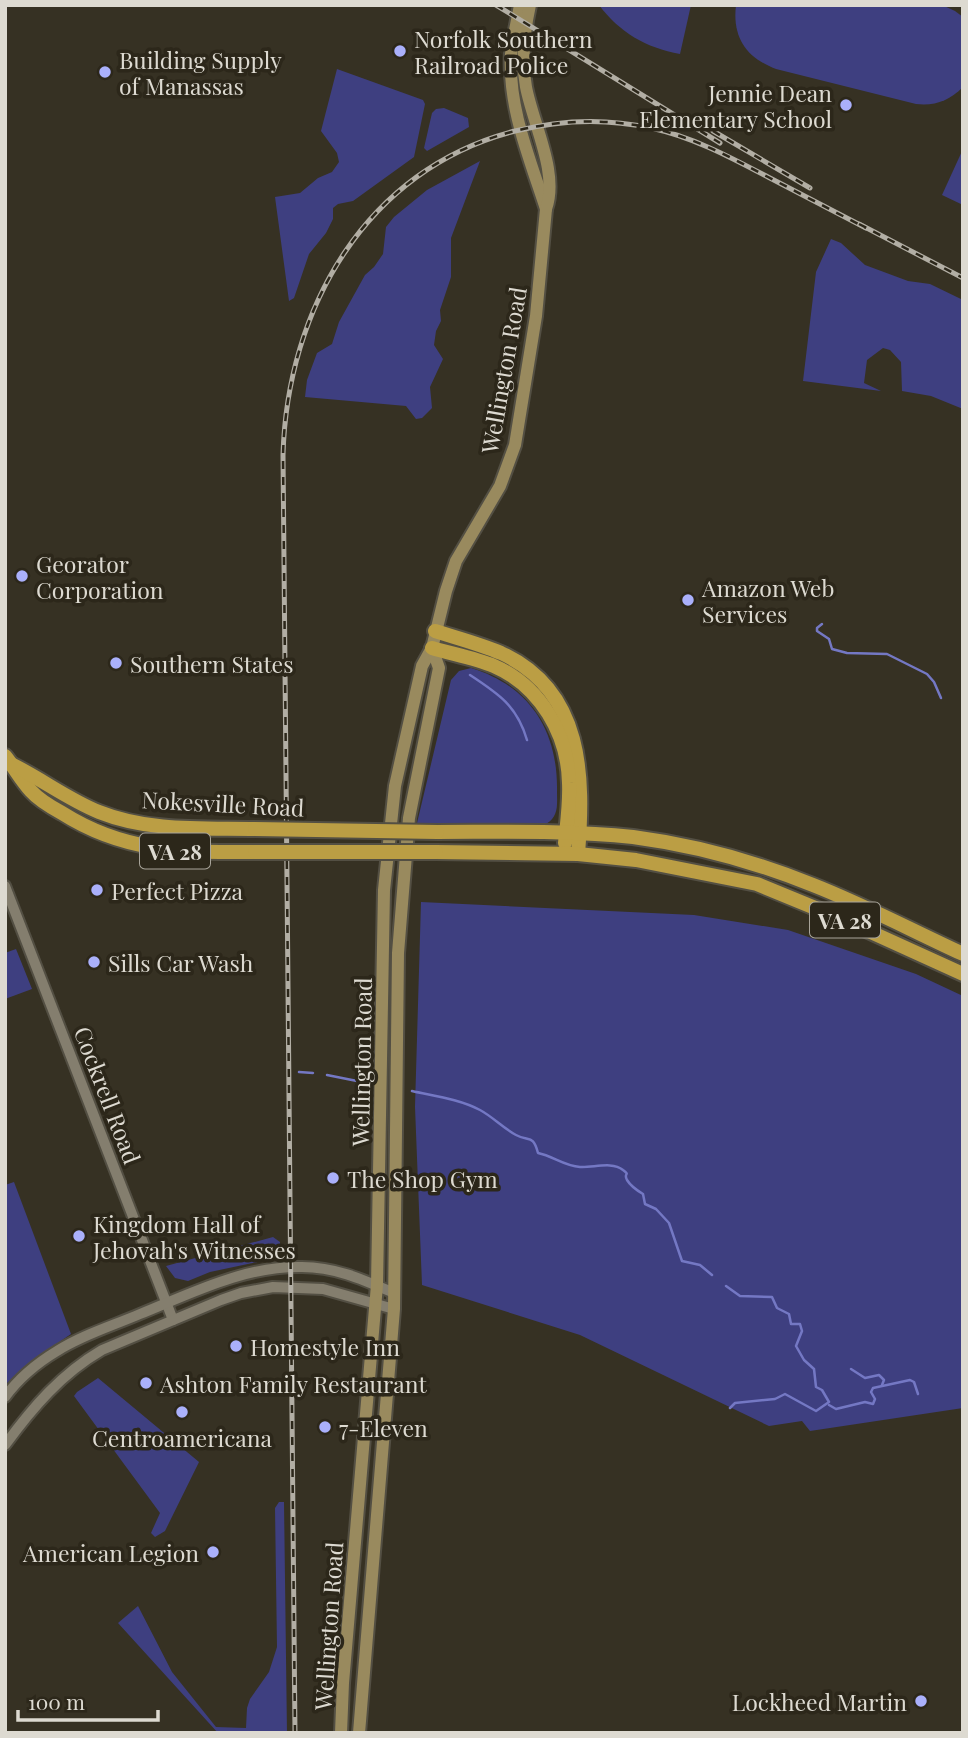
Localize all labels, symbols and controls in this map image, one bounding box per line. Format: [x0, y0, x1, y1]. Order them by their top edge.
place label: Norfolk Southern Railroad Police [414, 23, 593, 80]
marker: Norfolk Southern Railroad Police [392, 43, 408, 59]
place label: Building Supply of Manassas [119, 44, 282, 101]
marker: Building Supply of Manassas [97, 64, 113, 80]
place label: Jennie Dean Elementary School [639, 77, 832, 134]
marker: Jennie Dean Elementary School [838, 97, 854, 113]
street label: Wellington Road [473, 284, 533, 457]
place label: Georator Corporation [36, 548, 164, 605]
marker: Georator Corporation [14, 568, 30, 584]
place label: Amazon Web Services [701, 572, 834, 629]
marker: Amazon Web Services [680, 592, 696, 608]
place label: Southern States [130, 648, 293, 679]
marker: Southern States [108, 655, 124, 671]
street label: Nokesville Road [141, 783, 305, 823]
road number: VA 28 [140, 834, 210, 868]
place label: Perfect Pizza [111, 875, 244, 906]
marker: Perfect Pizza [89, 882, 105, 898]
road number: VA 28 [810, 902, 880, 937]
place label: Sills Car Wash [108, 947, 254, 978]
marker: Sills Car Wash [86, 954, 102, 970]
street label: Wellington Road [344, 977, 378, 1148]
street label: Cockrell Road [68, 1022, 148, 1168]
place label: The Shop Gym [347, 1163, 498, 1194]
marker: The Shop Gym [325, 1170, 341, 1186]
place label: Kingdom Hall of Jehovah's Witnesses [92, 1208, 296, 1265]
marker: Kingdom Hall of Jehovah's Witnesses [71, 1228, 87, 1244]
place label: Homestyle Inn [250, 1331, 400, 1362]
marker: Homestyle Inn [228, 1338, 244, 1354]
place label: Ashton Family Restaurant [159, 1368, 427, 1399]
marker: Ashton Family Restaurant [138, 1375, 154, 1391]
marker: Centroamericana [174, 1404, 190, 1420]
place label: 7-Eleven [339, 1412, 428, 1443]
marker: 7-Eleven [317, 1419, 333, 1435]
place label: Centroamericana [92, 1422, 273, 1453]
place label: American Legion [22, 1537, 199, 1568]
street label: Wellington Road [307, 1541, 349, 1712]
marker: American Legion [205, 1544, 221, 1560]
scale bar [18, 1678, 158, 1722]
place label: Lockheed Martin [732, 1686, 907, 1717]
text: 100 m [28, 1687, 85, 1715]
marker: Lockheed Martin [913, 1693, 929, 1709]

